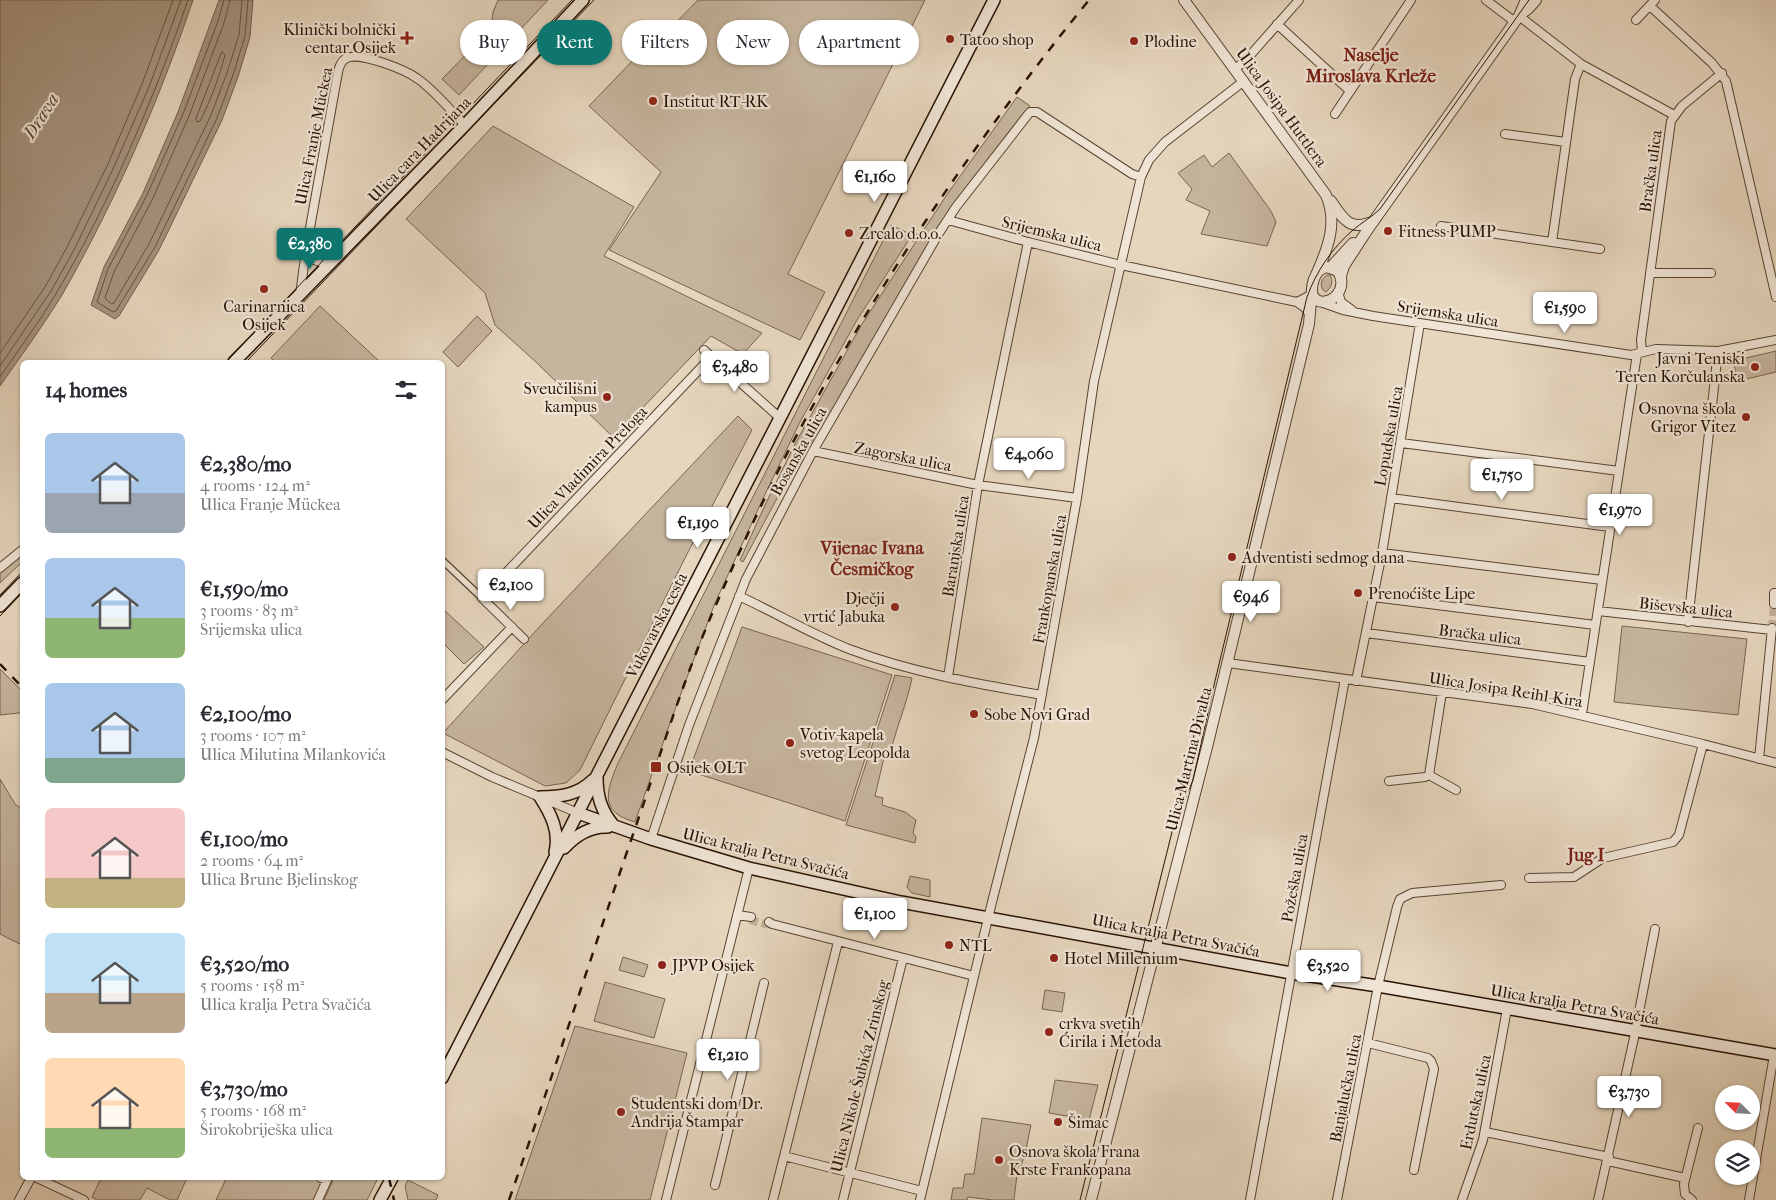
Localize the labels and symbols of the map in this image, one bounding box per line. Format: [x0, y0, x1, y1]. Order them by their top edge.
place label: Klinički bolnički centar Osijek [283, 20, 397, 57]
place label: Tatoo shop [960, 30, 1034, 49]
marker: Klinički bolnički centar Osijek [400, 31, 414, 45]
place label: Plodine [1144, 32, 1197, 51]
marker: Tatoo shop [944, 33, 956, 45]
marker: Plodine [1128, 35, 1140, 47]
street label: Ulica Josipa Huttlera [1232, 44, 1332, 171]
district label: Naselje Miroslava Krleže [1305, 45, 1436, 87]
street label: Ulica Franje Mückea [291, 65, 336, 207]
water label: Drava [19, 90, 64, 144]
street label: Ulica cara Hadrijana [364, 92, 475, 206]
place label: Institut RT-RK [663, 92, 769, 111]
marker: Institut RT-RK [647, 95, 659, 107]
street label: Bračka ulica [1635, 128, 1666, 214]
pin: €1,160 [834, 160, 916, 203]
street label: Srijemska ulica [1000, 212, 1104, 255]
place label: Fitness PUMP [1398, 222, 1496, 241]
place label: Zrcalo d.o.o. [859, 224, 941, 243]
marker: Fitness PUMP [1382, 225, 1394, 237]
marker: Zrcalo d.o.o. [843, 227, 855, 239]
pin: €2,380 [269, 228, 351, 270]
marker: Carinarnica Osijek [258, 283, 270, 295]
pin: €1,590 [1524, 292, 1606, 334]
street label: Srijemska ulica [1396, 296, 1501, 331]
place label: Carinarnica Osijek [223, 297, 305, 334]
place label: Javni Teniski Teren Korčulanska [1615, 349, 1746, 386]
pin: €3,480 [694, 350, 776, 393]
marker: Javni Teniski Teren Korčulanska [1749, 361, 1761, 373]
place label: Sveučilišni kampus [524, 379, 597, 416]
street label: Lopudska ulica [1370, 384, 1407, 488]
marker: Sveučilišni kampus [601, 391, 613, 403]
place label: Osnovna škola Grigor Vitez [1639, 399, 1737, 436]
street label: Ulica Vladimira Preloga [524, 401, 651, 533]
street label: Bosanska ulica [766, 403, 831, 499]
marker: Osnovna škola Grigor Vitez [1740, 411, 1752, 423]
street label: Zagorska ulica [852, 438, 954, 475]
pin: €4,060 [988, 438, 1070, 480]
pin: €1,750 [1461, 458, 1543, 501]
street label: Baranjska ulica [938, 493, 973, 598]
pin: €1,970 [1579, 494, 1661, 536]
pin: €1,190 [657, 506, 739, 549]
street label: Frankopanska ulica [1029, 512, 1070, 645]
district label: Vijenac Ivana Česmičkog [819, 538, 924, 580]
place label: Adventisti sedmog dana [1241, 548, 1405, 567]
marker: Adventisti sedmog dana [1226, 551, 1238, 563]
pin: €2,100 [470, 568, 552, 611]
street label: Vukovarska cesta [621, 569, 691, 682]
pin: €946 [1221, 580, 1281, 623]
place label: Prenoćište Lipe [1368, 584, 1475, 603]
marker: Prenoćište Lipe [1352, 587, 1364, 599]
place label: Dječji vrtić Jabuka [803, 589, 886, 626]
street label: Biševska ulica [1638, 593, 1734, 622]
marker: Dječji vrtić Jabuka [889, 601, 901, 613]
street label: Bračka ulica [1437, 620, 1523, 649]
street label: Ulica Josipa Reihl-Kira [1428, 668, 1585, 711]
street label: Ulica Martina Divalta [1161, 684, 1216, 833]
place label: Sobe Novi Grad [984, 705, 1090, 724]
marker: Sobe Novi Grad [968, 708, 980, 720]
place label: Votiv-kapela svetog Leopolda [799, 725, 911, 762]
marker: Votiv-kapela svetog Leopolda [784, 737, 796, 749]
place label: Osijek OLT [667, 758, 746, 777]
marker: Osijek OLT [649, 760, 663, 774]
street label: Ulica kralja Petra Svačića [681, 824, 852, 884]
street label: Požeška ulica [1277, 832, 1312, 924]
district label: Jug I [1565, 845, 1605, 866]
pin: €1,100 [834, 898, 916, 940]
street label: Ulica kralja Petra Svačića [1090, 910, 1262, 961]
place label: NTL [959, 936, 992, 955]
marker: NTL [943, 939, 955, 951]
place label: Hotel Millenium [1064, 949, 1179, 968]
pin: €3,520 [1287, 950, 1369, 992]
marker: Hotel Millenium [1048, 952, 1060, 964]
place label: JPVP Osijek [670, 956, 755, 975]
marker: JPVP Osijek [656, 959, 668, 971]
street label: Ulica Nikole Šubića Zrinskog [825, 977, 893, 1174]
street label: Ulica kralja Petra Svačića [1489, 980, 1661, 1029]
place label: crkva svetih Ćirila i Metoda [1059, 1014, 1162, 1051]
marker: crkva svetih Ćirila i Metoda [1043, 1026, 1055, 1038]
street label: Banjalučka ulica [1326, 1031, 1365, 1144]
pin: €1,210 [687, 1038, 769, 1081]
street label: Erdutska ulica [1456, 1052, 1495, 1152]
pin: €3,730 [1588, 1076, 1670, 1118]
north arrow [1715, 1085, 1760, 1130]
place label: Studentski dom Dr. Andrija Štampar [630, 1094, 763, 1131]
marker: Studentski dom Dr. Andrija Štampar [615, 1106, 627, 1118]
place label: Šimac [1068, 1112, 1109, 1132]
marker: Šimac [1052, 1116, 1064, 1128]
place label: Osnova škola Frana Krste Frankopana [1009, 1142, 1140, 1179]
marker: Osnova škola Frana Krste Frankopana [993, 1154, 1005, 1166]

